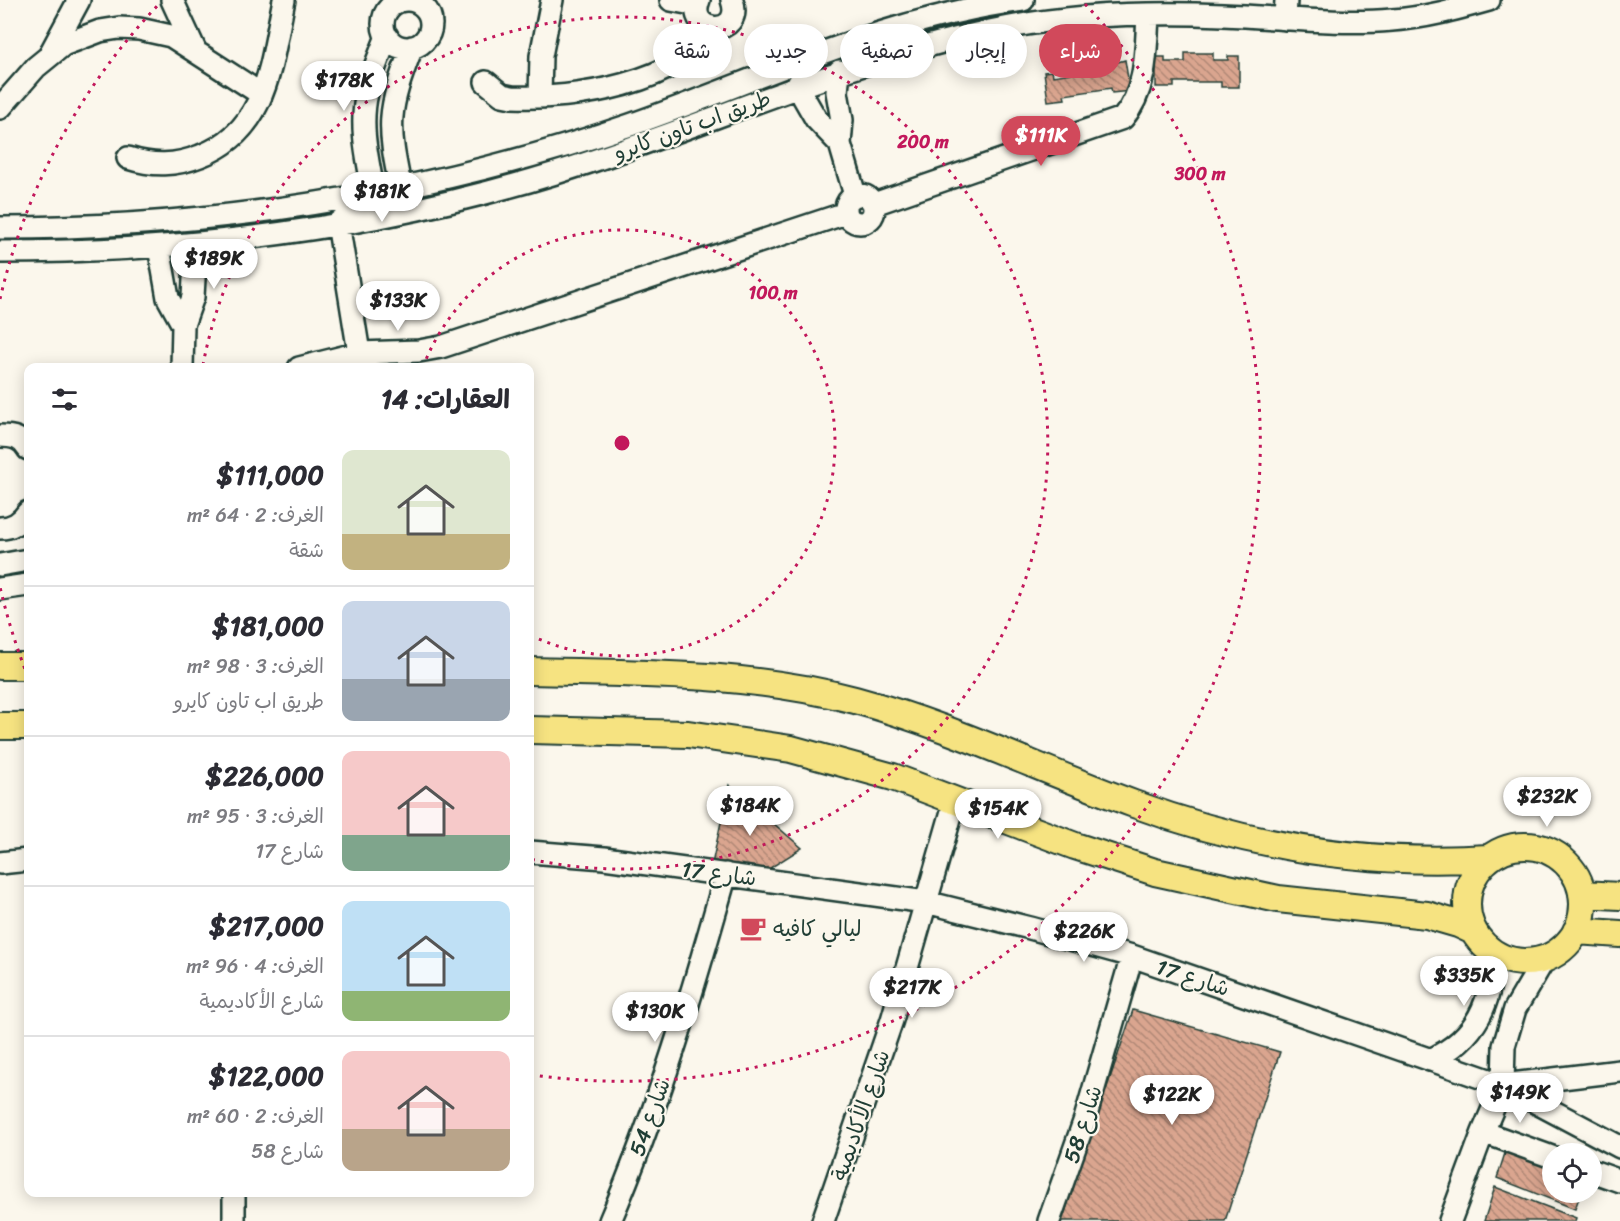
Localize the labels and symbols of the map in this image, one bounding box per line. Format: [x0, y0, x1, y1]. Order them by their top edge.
pin: $178K [302, 61, 386, 112]
street label: طريق اب تاون كايرو [606, 79, 776, 173]
pin: $111K [999, 116, 1083, 167]
text: 200 m [896, 126, 949, 158]
text: 300 m [1173, 158, 1226, 190]
pin: $181K [340, 172, 424, 223]
pin: $189K [172, 239, 256, 290]
text: 100 m [749, 277, 798, 309]
pin: $133K [356, 281, 440, 332]
centre of rings [612, 433, 632, 453]
pin: $232K [1505, 777, 1589, 828]
pin: $184K [708, 786, 792, 837]
pin: $154K [956, 789, 1040, 840]
street label: شارع 17 [679, 850, 759, 897]
place label: ليالي كافيه [773, 909, 862, 948]
pin: $226K [1042, 912, 1126, 963]
cafe icon: ليالي كافيه [738, 913, 768, 943]
street label: شارع 17 [1151, 947, 1235, 1008]
pin: $335K [1422, 956, 1506, 1007]
pin: $217K [870, 968, 954, 1019]
pin: $130K [613, 992, 697, 1043]
street label: شارع الأكاديمية [820, 1044, 901, 1186]
street label: شارع 54 [617, 1073, 682, 1162]
pin: $149K [1478, 1073, 1562, 1124]
pin: $122K [1130, 1075, 1214, 1126]
street label: شارع 58 [1052, 1080, 1113, 1168]

